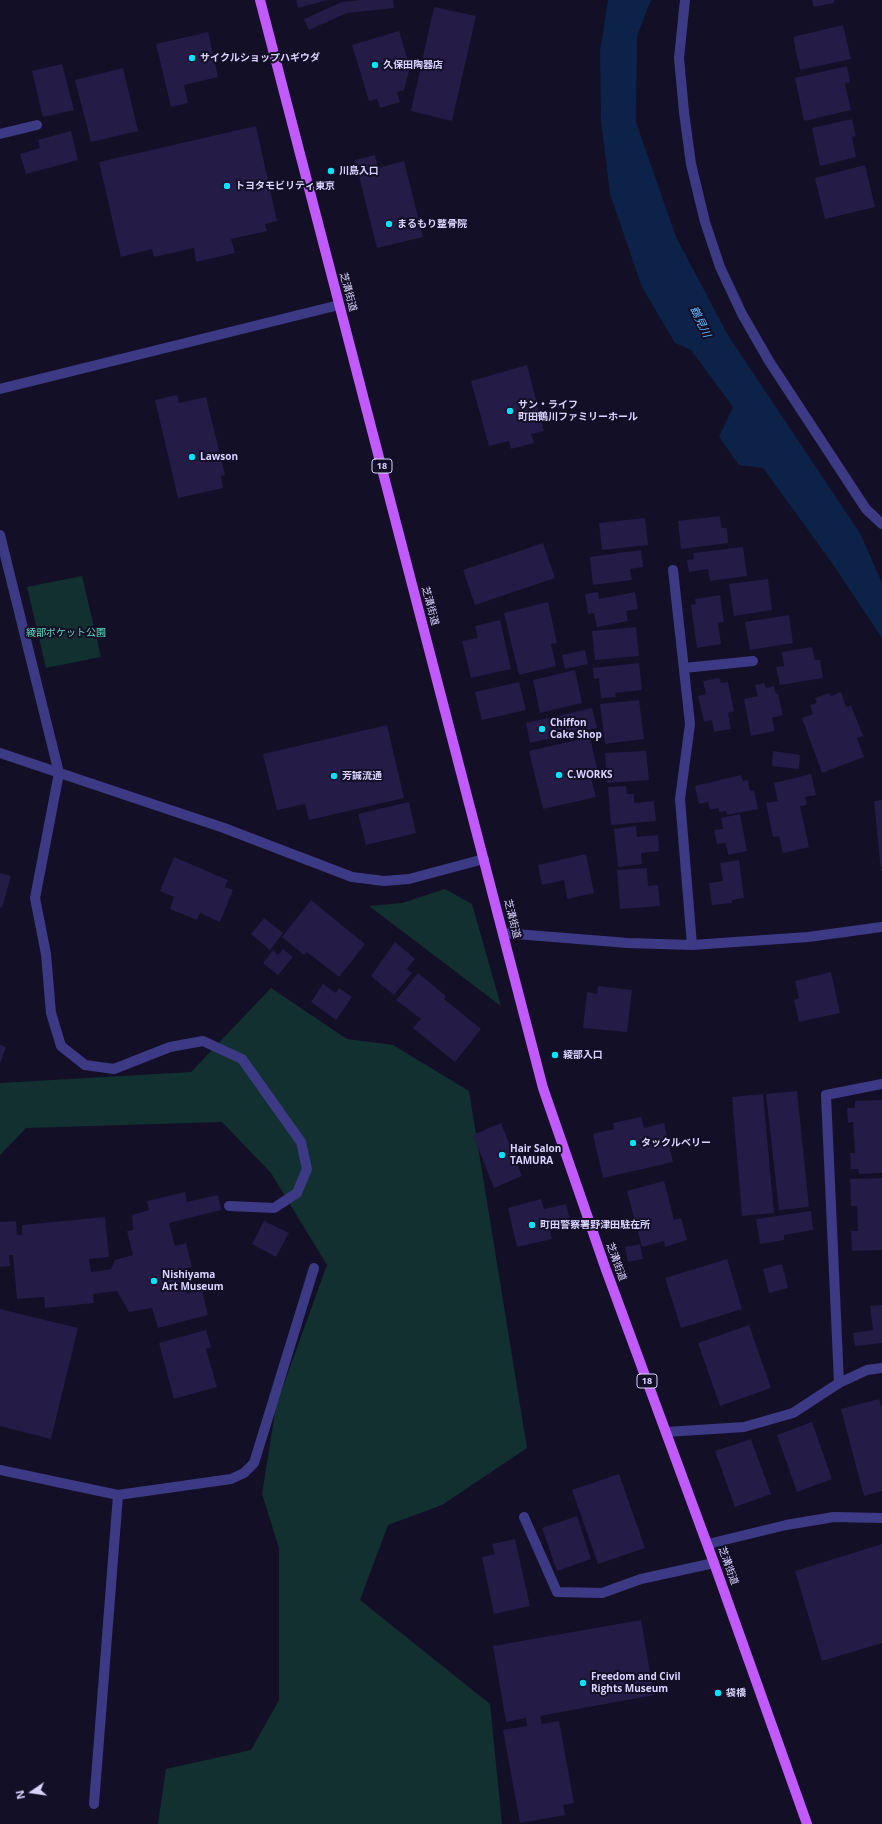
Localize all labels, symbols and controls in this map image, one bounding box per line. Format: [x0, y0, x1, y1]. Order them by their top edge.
place label: サイクルショップハギウダ [200, 52, 320, 64]
marker: サイクルショップハギウダ [187, 53, 197, 63]
place label: 久保田陶器店 [383, 59, 443, 71]
marker: 久保田陶器店 [370, 60, 380, 70]
place label: 川島入口 [339, 165, 379, 177]
marker: 川島入口 [326, 166, 336, 176]
place label: トヨタモビリティ東京 [235, 180, 335, 192]
marker: トヨタモビリティ東京 [222, 181, 232, 191]
place label: まるもり整骨院 [397, 218, 467, 230]
marker: まるもり整骨院 [384, 219, 394, 229]
street label: 芝溝街道 [337, 271, 359, 313]
water label: 鶴見川 [687, 304, 713, 340]
place label: サン・ライフ 町田鶴川ファミリーホール [518, 399, 638, 422]
marker: サン・ライフ 町田鶴川ファミリーホール [505, 406, 515, 416]
place label: Lawson [200, 451, 238, 463]
marker: Lawson [187, 452, 197, 462]
road number: 18 [372, 459, 392, 473]
street label: 芝溝街道 [419, 585, 441, 627]
park label: 綾部ポケット公園 [26, 627, 106, 639]
place label: Chiffon Cake Shop [550, 717, 602, 740]
marker: Chiffon Cake Shop [537, 724, 547, 734]
place label: C.WORKS [567, 769, 613, 781]
place label: 芳誠流通 [342, 770, 382, 782]
marker: C.WORKS [554, 770, 564, 780]
marker: 芳誠流通 [329, 771, 339, 781]
street label: 芝溝街道 [501, 898, 523, 940]
place label: 綾部入口 [563, 1049, 603, 1061]
marker: 綾部入口 [550, 1050, 560, 1060]
place label: タックルベリー [641, 1137, 711, 1149]
marker: タックルベリー [628, 1138, 638, 1148]
place label: Hair Salon TAMURA [510, 1143, 561, 1166]
marker: Hair Salon TAMURA [497, 1150, 507, 1160]
place label: 町田警察署野津田駐在所 [540, 1219, 650, 1231]
marker: 町田警察署野津田駐在所 [527, 1220, 537, 1230]
street label: 芝溝街道 [604, 1241, 628, 1283]
place label: Nishiyama Art Museum [162, 1269, 224, 1292]
marker: Nishiyama Art Museum [149, 1276, 159, 1286]
road number: 18 [637, 1374, 657, 1388]
street label: 芝溝街道 [716, 1545, 740, 1587]
place label: Freedom and Civil Rights Museum [591, 1671, 681, 1694]
marker: Freedom and Civil Rights Museum [578, 1678, 588, 1688]
place label: 袋橋 [726, 1687, 746, 1699]
marker: 袋橋 [713, 1688, 723, 1698]
north arrow [12, 1772, 52, 1812]
text: N [12, 1789, 28, 1801]

